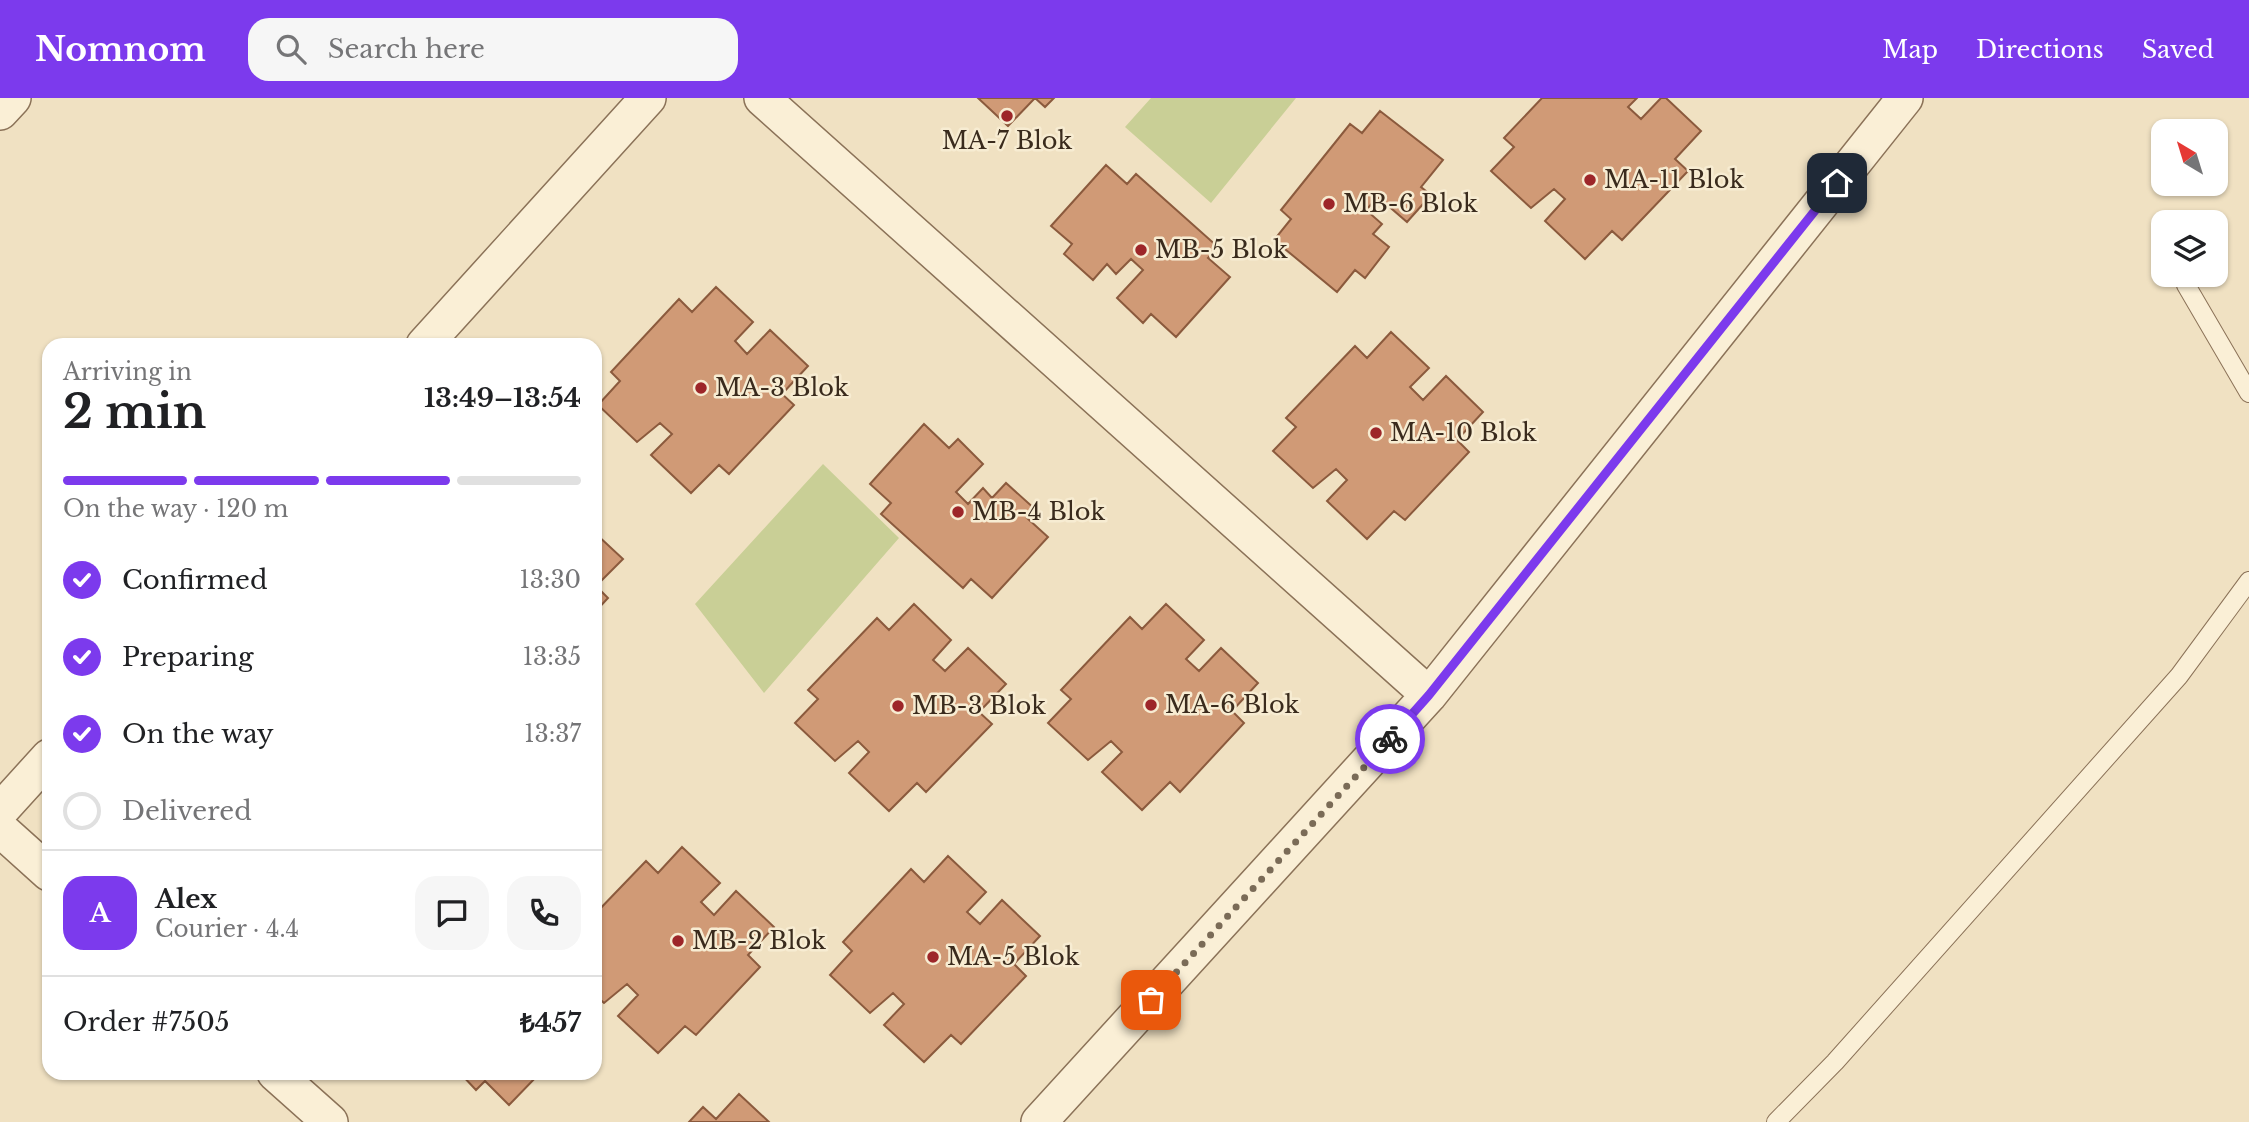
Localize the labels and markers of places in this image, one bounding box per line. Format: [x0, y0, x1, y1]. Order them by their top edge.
marker: MA-7 Blok [999, 108, 1015, 124]
place label: MA-7 Blok [942, 126, 1073, 155]
pin [1807, 153, 1867, 213]
place label: MA-11 Blok [1604, 165, 1745, 194]
marker: MA-11 Blok [1582, 172, 1598, 188]
place label: MB-6 Blok [1343, 189, 1478, 218]
marker: MB-6 Blok [1321, 196, 1337, 212]
place label: MB-5 Blok [1155, 235, 1288, 264]
marker: MB-5 Blok [1133, 242, 1149, 258]
place label: MA-3 Blok [715, 373, 849, 402]
marker: MA-3 Blok [693, 380, 709, 396]
place label: MA-10 Blok [1390, 418, 1537, 447]
marker: MA-10 Blok [1368, 425, 1384, 441]
place label: MB-4 Blok [972, 497, 1106, 526]
marker: MB-4 Blok [950, 504, 966, 520]
place label: MA-6 Blok [1165, 690, 1300, 719]
place label: MB-3 Blok [912, 691, 1046, 720]
marker: MA-6 Blok [1143, 697, 1159, 713]
marker: MB-3 Blok [890, 698, 906, 714]
place label: MB-2 Blok [692, 926, 826, 955]
marker: MB-2 Blok [670, 933, 686, 949]
place label: MA-5 Blok [947, 942, 1080, 971]
marker: MA-5 Blok [925, 949, 941, 965]
pin [1121, 970, 1181, 1030]

